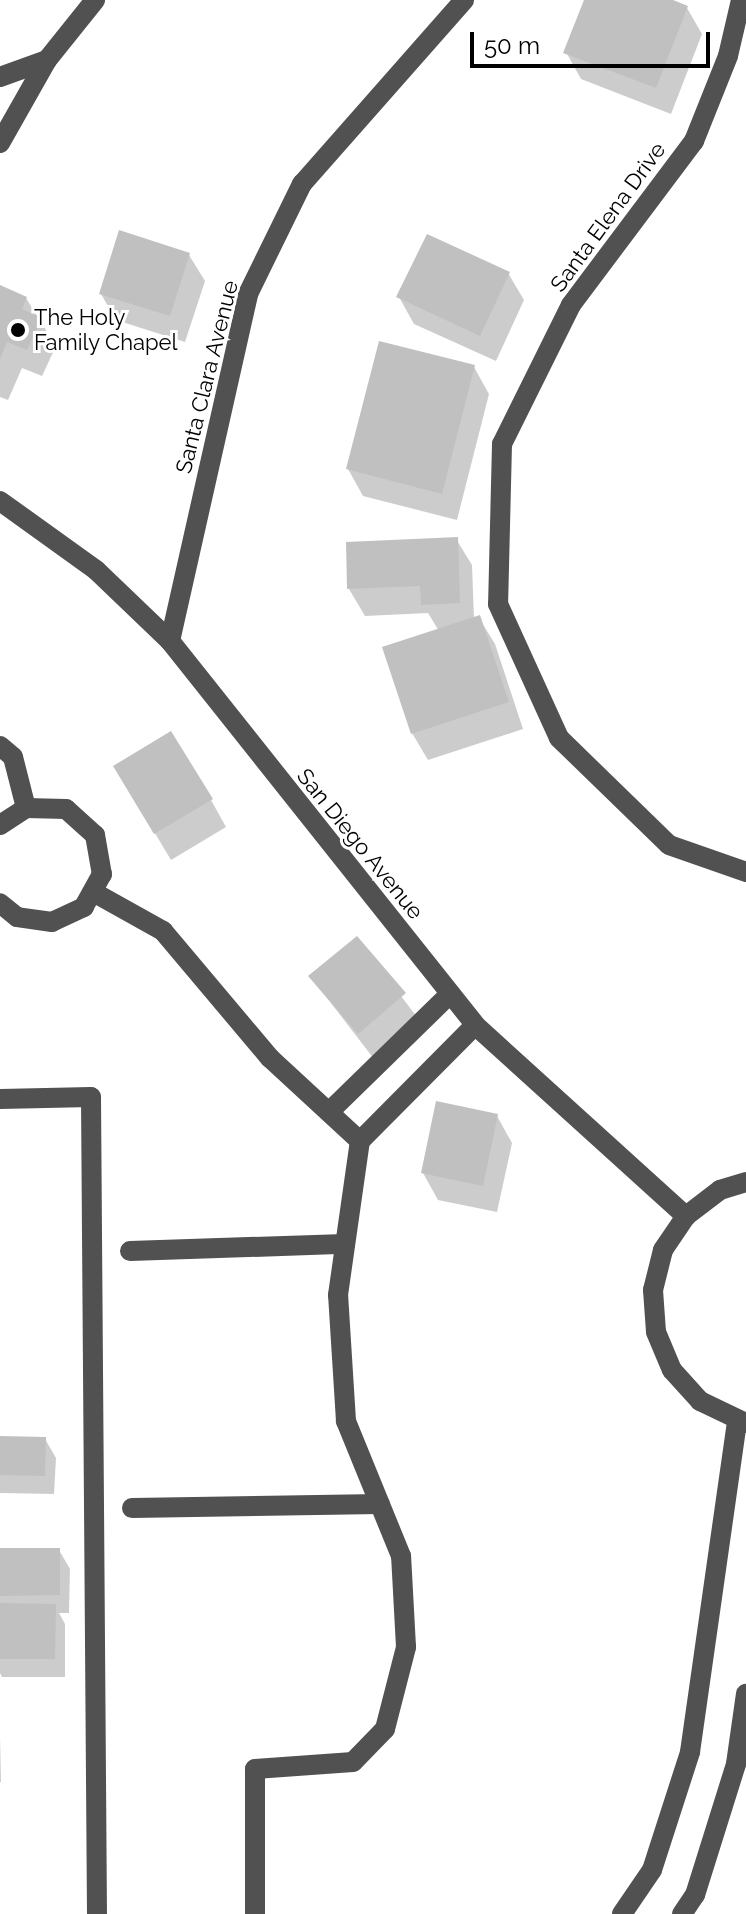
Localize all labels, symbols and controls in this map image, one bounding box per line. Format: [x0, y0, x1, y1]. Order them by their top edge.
scale bar [474, 16, 714, 66]
text: 50 m [484, 31, 540, 60]
street label: Santa Elena Drive [545, 137, 671, 297]
street label: Santa Clara Avenue [170, 277, 244, 477]
place label: The Holy Family Chapel [34, 304, 178, 356]
marker: The Holy Family Chapel [9, 321, 27, 339]
street label: San Diego Avenue [291, 763, 429, 925]

